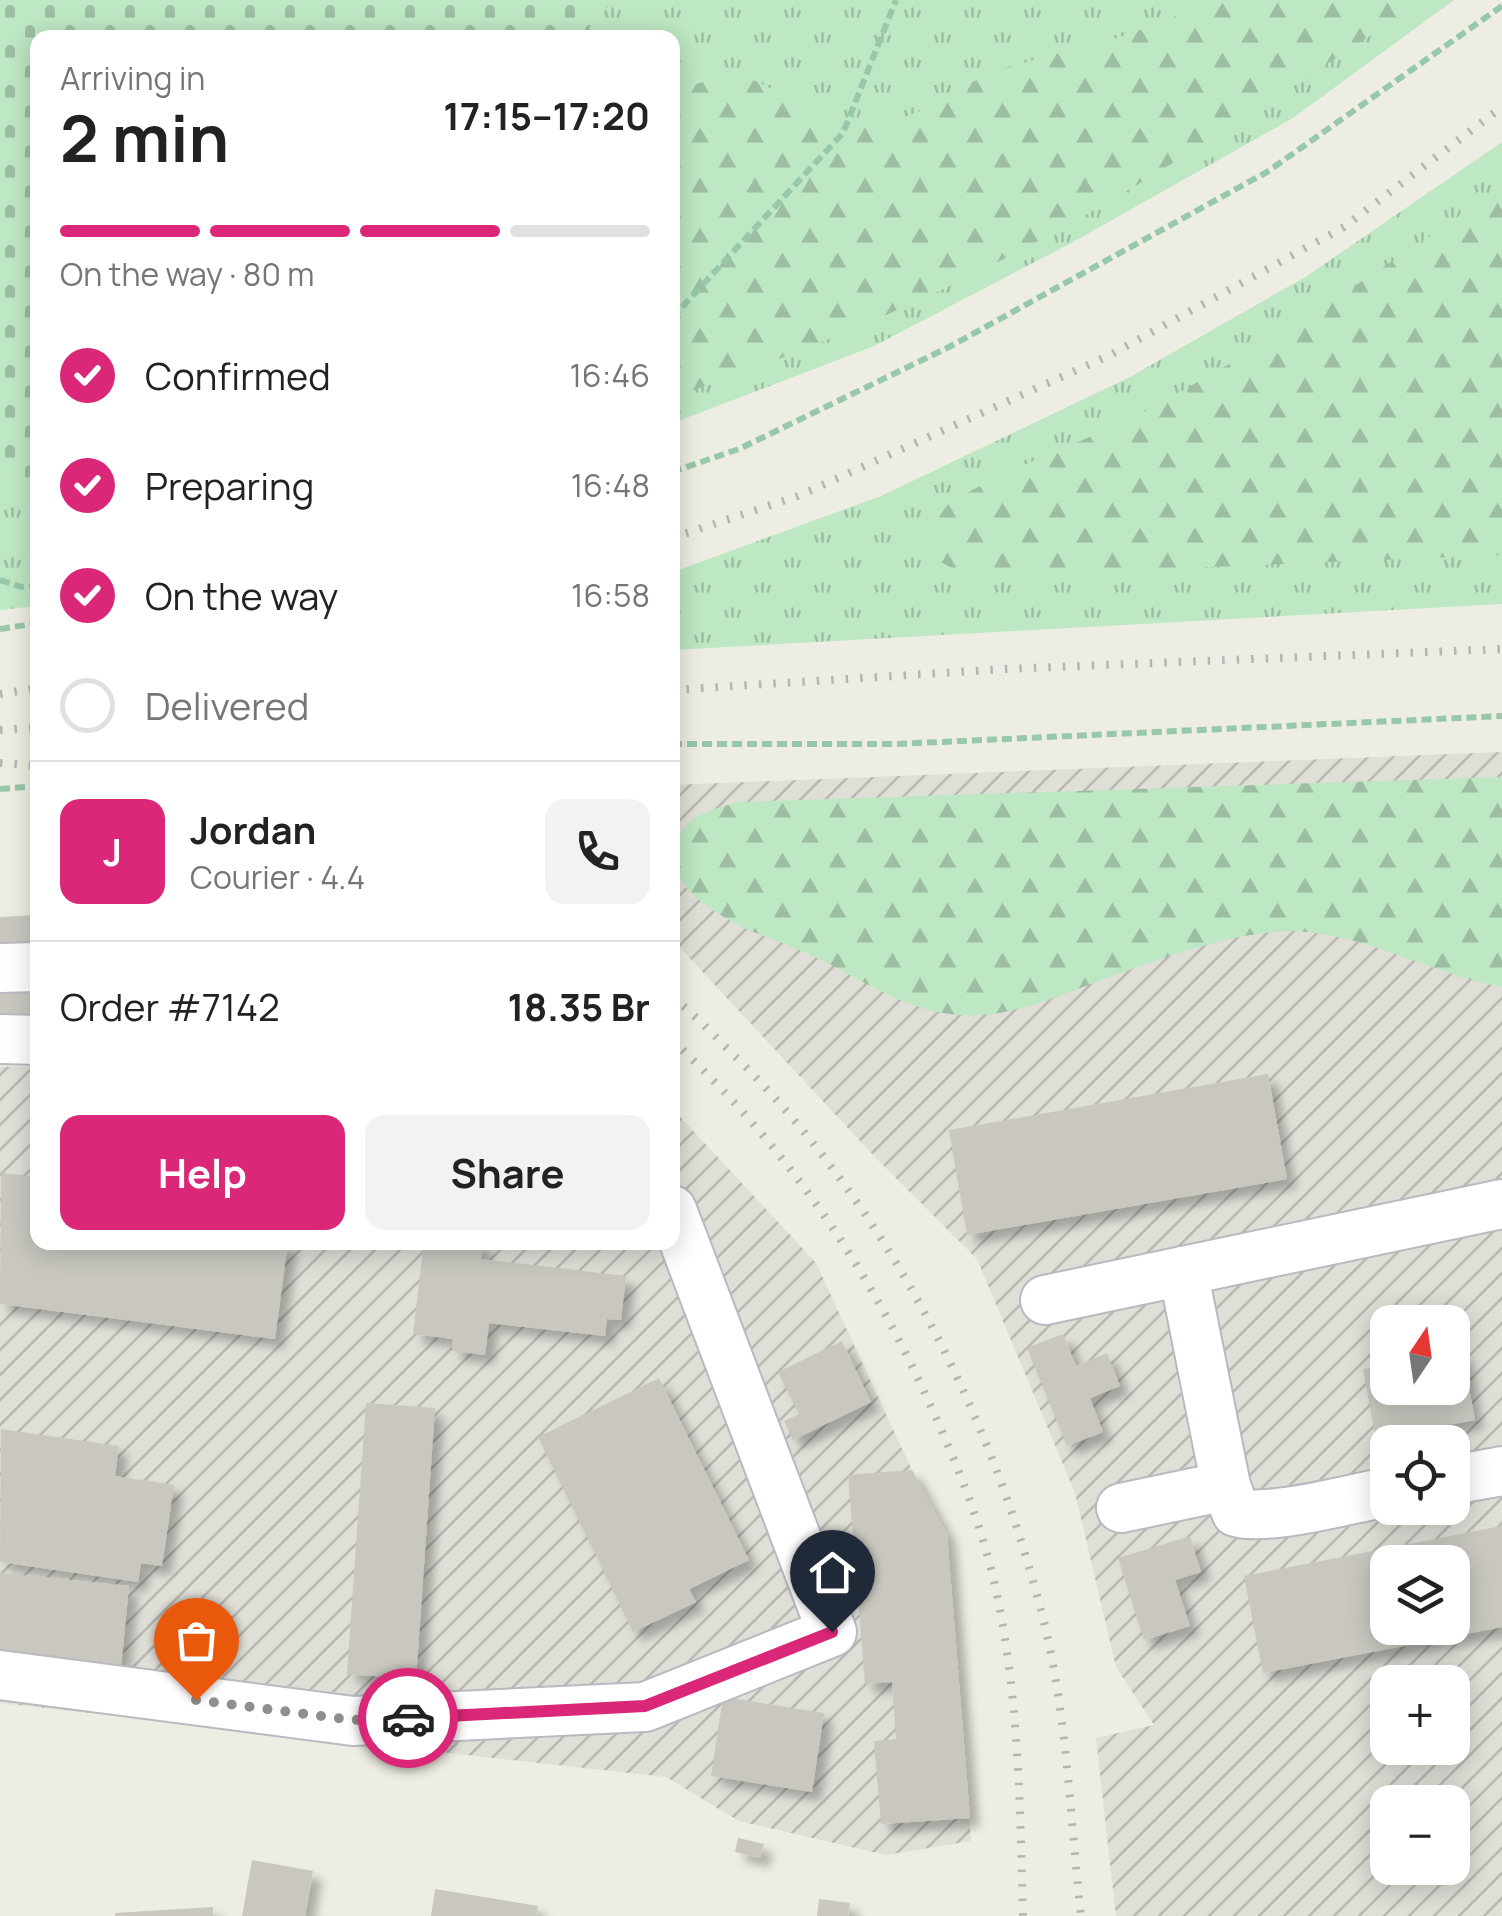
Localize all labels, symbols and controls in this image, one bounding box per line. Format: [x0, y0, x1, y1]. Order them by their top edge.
text: Arriving in [60, 56, 205, 100]
text: 17:15–17:20 [443, 89, 650, 141]
text: 2 min [60, 93, 229, 182]
text: On the way · 80 m [60, 252, 314, 296]
icon: check [60, 348, 115, 403]
text: Confirmed [145, 349, 331, 401]
text: 16:46 [569, 353, 650, 397]
icon: check [60, 458, 115, 513]
text: Preparing [145, 459, 314, 511]
text: 16:48 [571, 463, 650, 507]
icon: check [60, 568, 115, 623]
text: On the way [145, 569, 338, 621]
text: 16:58 [571, 573, 650, 617]
text: Delivered [145, 679, 309, 731]
button: phone [545, 799, 650, 904]
text: Jordan [190, 803, 316, 855]
text: J [103, 825, 122, 877]
text: Courier · 4.4 [190, 855, 365, 899]
text: Order #7142 [60, 980, 280, 1032]
text: 18.35 Br [507, 980, 650, 1032]
button: Help [60, 1115, 345, 1230]
button: Share [365, 1115, 650, 1230]
north arrow [1370, 1305, 1470, 1405]
map controls [1370, 1305, 1470, 1885]
button: locate [1370, 1425, 1470, 1525]
pin [790, 1530, 875, 1633]
icon: home [805, 1545, 860, 1600]
button: layers [1370, 1545, 1470, 1645]
pin [154, 1598, 239, 1701]
icon: bag [169, 1613, 224, 1668]
button: + [1370, 1665, 1470, 1765]
courier [358, 1668, 458, 1768]
icon: car [381, 1691, 436, 1746]
button: − [1370, 1785, 1470, 1885]

